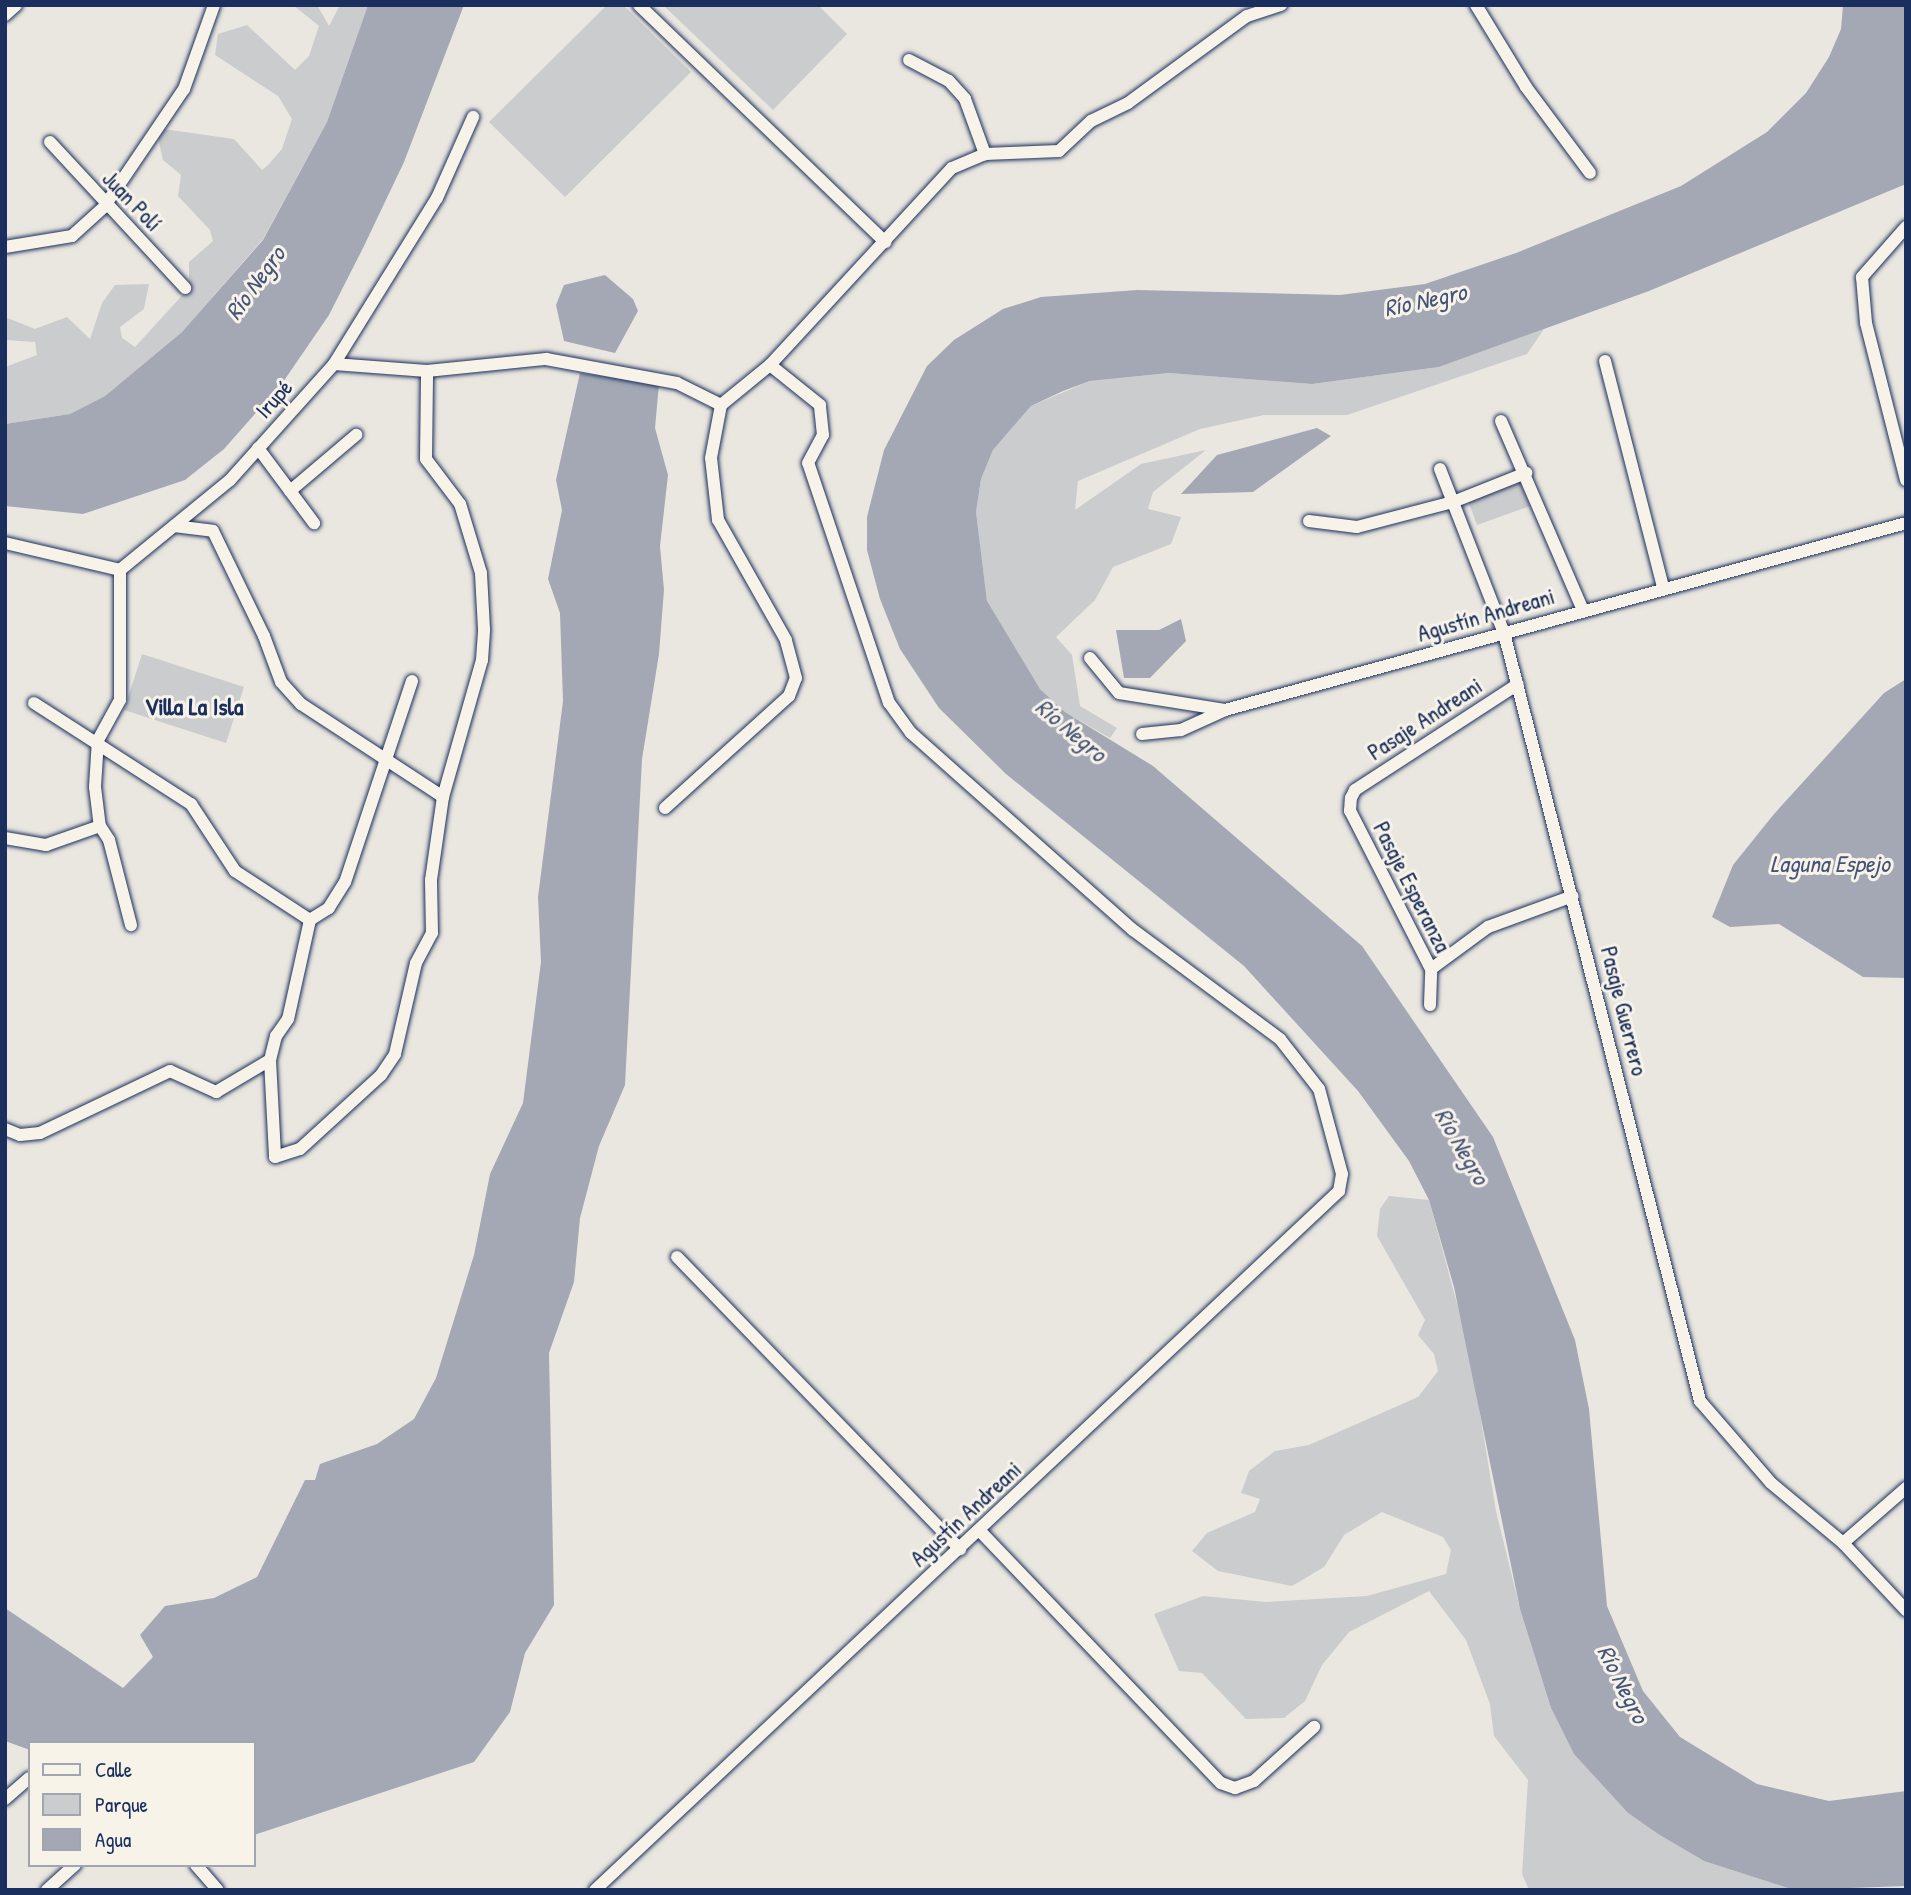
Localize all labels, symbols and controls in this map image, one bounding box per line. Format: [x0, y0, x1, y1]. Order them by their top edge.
street label: Juan Polí [96, 165, 168, 237]
water label: Río Negro [219, 241, 291, 325]
water label: Río Negro [1381, 277, 1469, 323]
street label: Irupé [250, 374, 298, 424]
street label: Agustín Andreani [1414, 582, 1558, 648]
street label: Pasaje Andreani [1363, 672, 1487, 766]
water label: Río Negro [1030, 692, 1112, 768]
district label: Villa La Isla [145, 693, 243, 721]
street label: Pasaje Esperanza [1367, 817, 1457, 957]
water label: Laguna Espejo [1770, 850, 1890, 878]
street label: Pasaje Guerrero [1595, 944, 1653, 1078]
water label: Río Negro [1429, 1103, 1495, 1189]
street label: Agustín Andreani [905, 1456, 1027, 1572]
water label: Río Negro [1591, 1640, 1655, 1728]
legend [28, 1741, 256, 1867]
text: Calle [95, 1755, 132, 1784]
text: Parque [95, 1790, 148, 1819]
text: Agua [95, 1825, 131, 1854]

